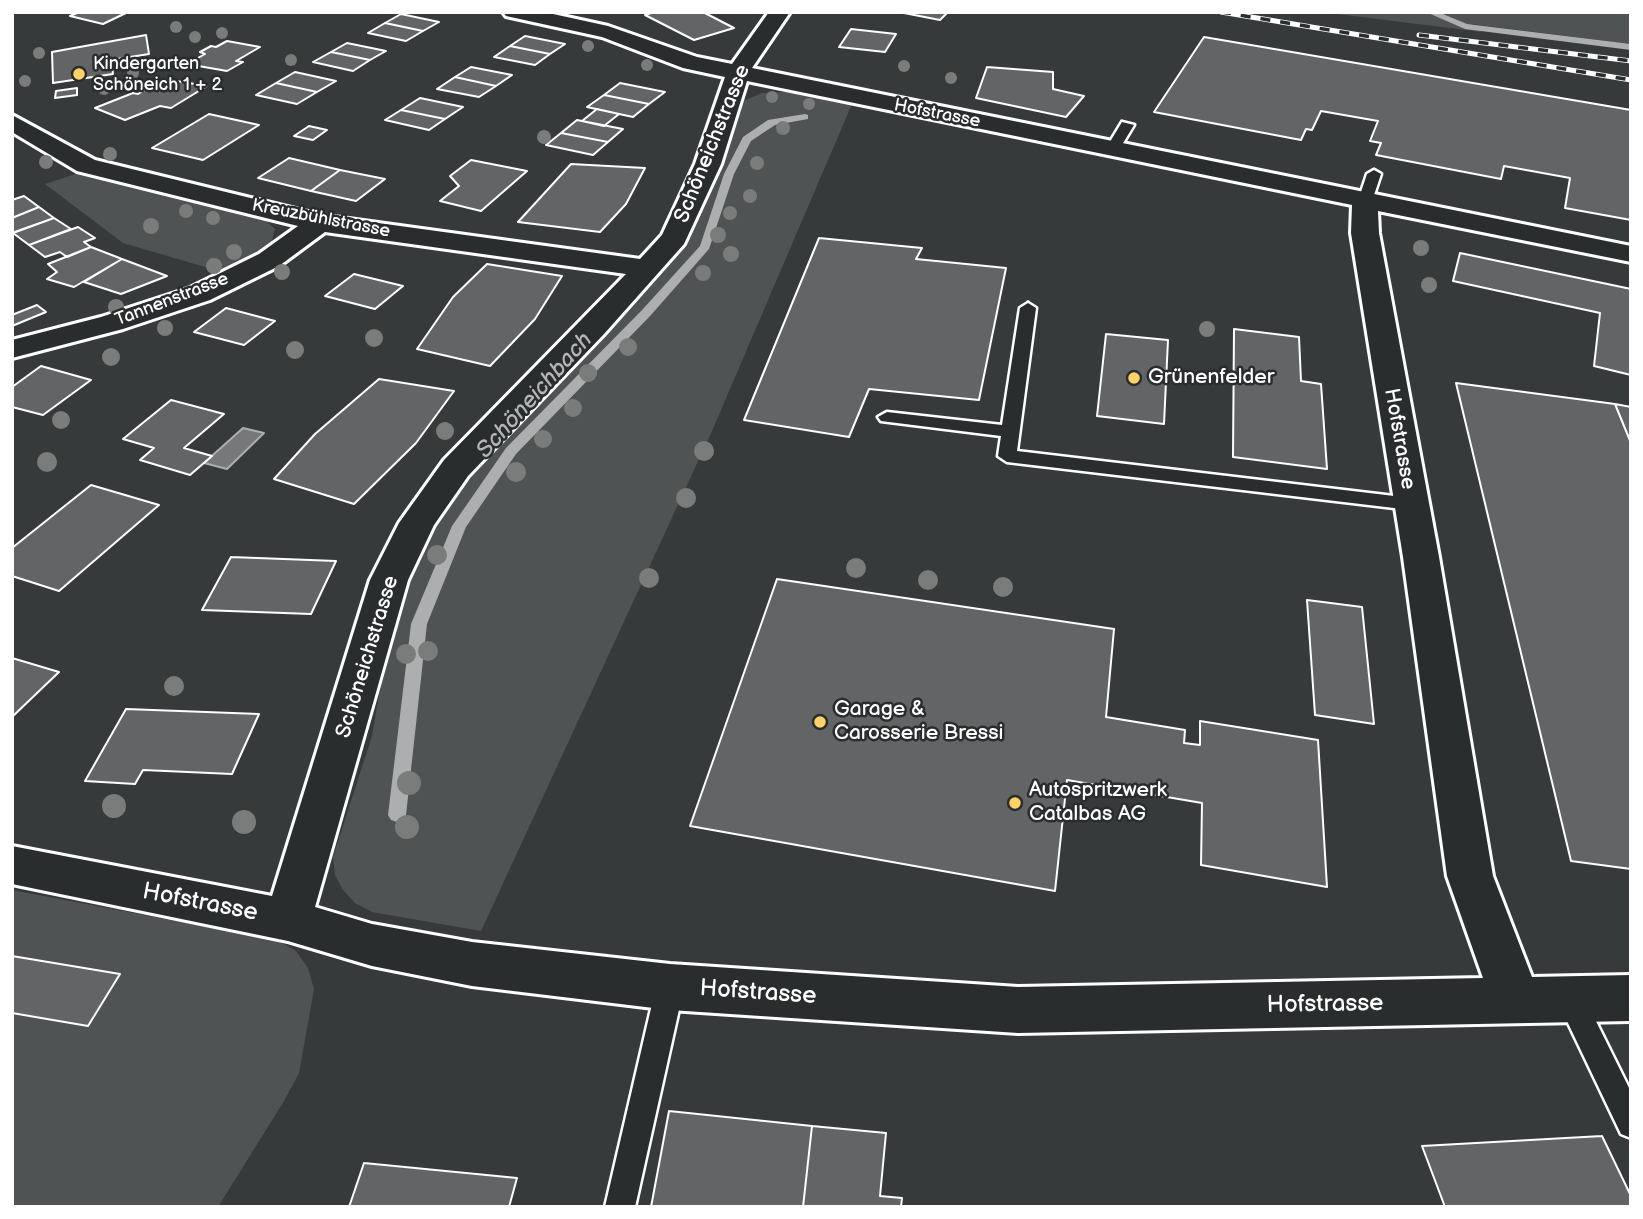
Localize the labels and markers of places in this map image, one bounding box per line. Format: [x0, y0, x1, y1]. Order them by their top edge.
place label: Kindergarten Schöneich 1 + 2 [93, 53, 222, 96]
marker: Kindergarten Schöneich 1 + 2 [71, 66, 87, 82]
place label: Grünenfelder [1148, 365, 1274, 391]
marker: Grünenfelder [1126, 370, 1142, 386]
place label: Garage & Carosserie Bressi [834, 697, 1003, 747]
marker: Garage & Carosserie Bressi [812, 714, 828, 730]
place label: Autospritzwerk Catalbas AG [1029, 778, 1167, 828]
marker: Autospritzwerk Catalbas AG [1007, 795, 1023, 811]

